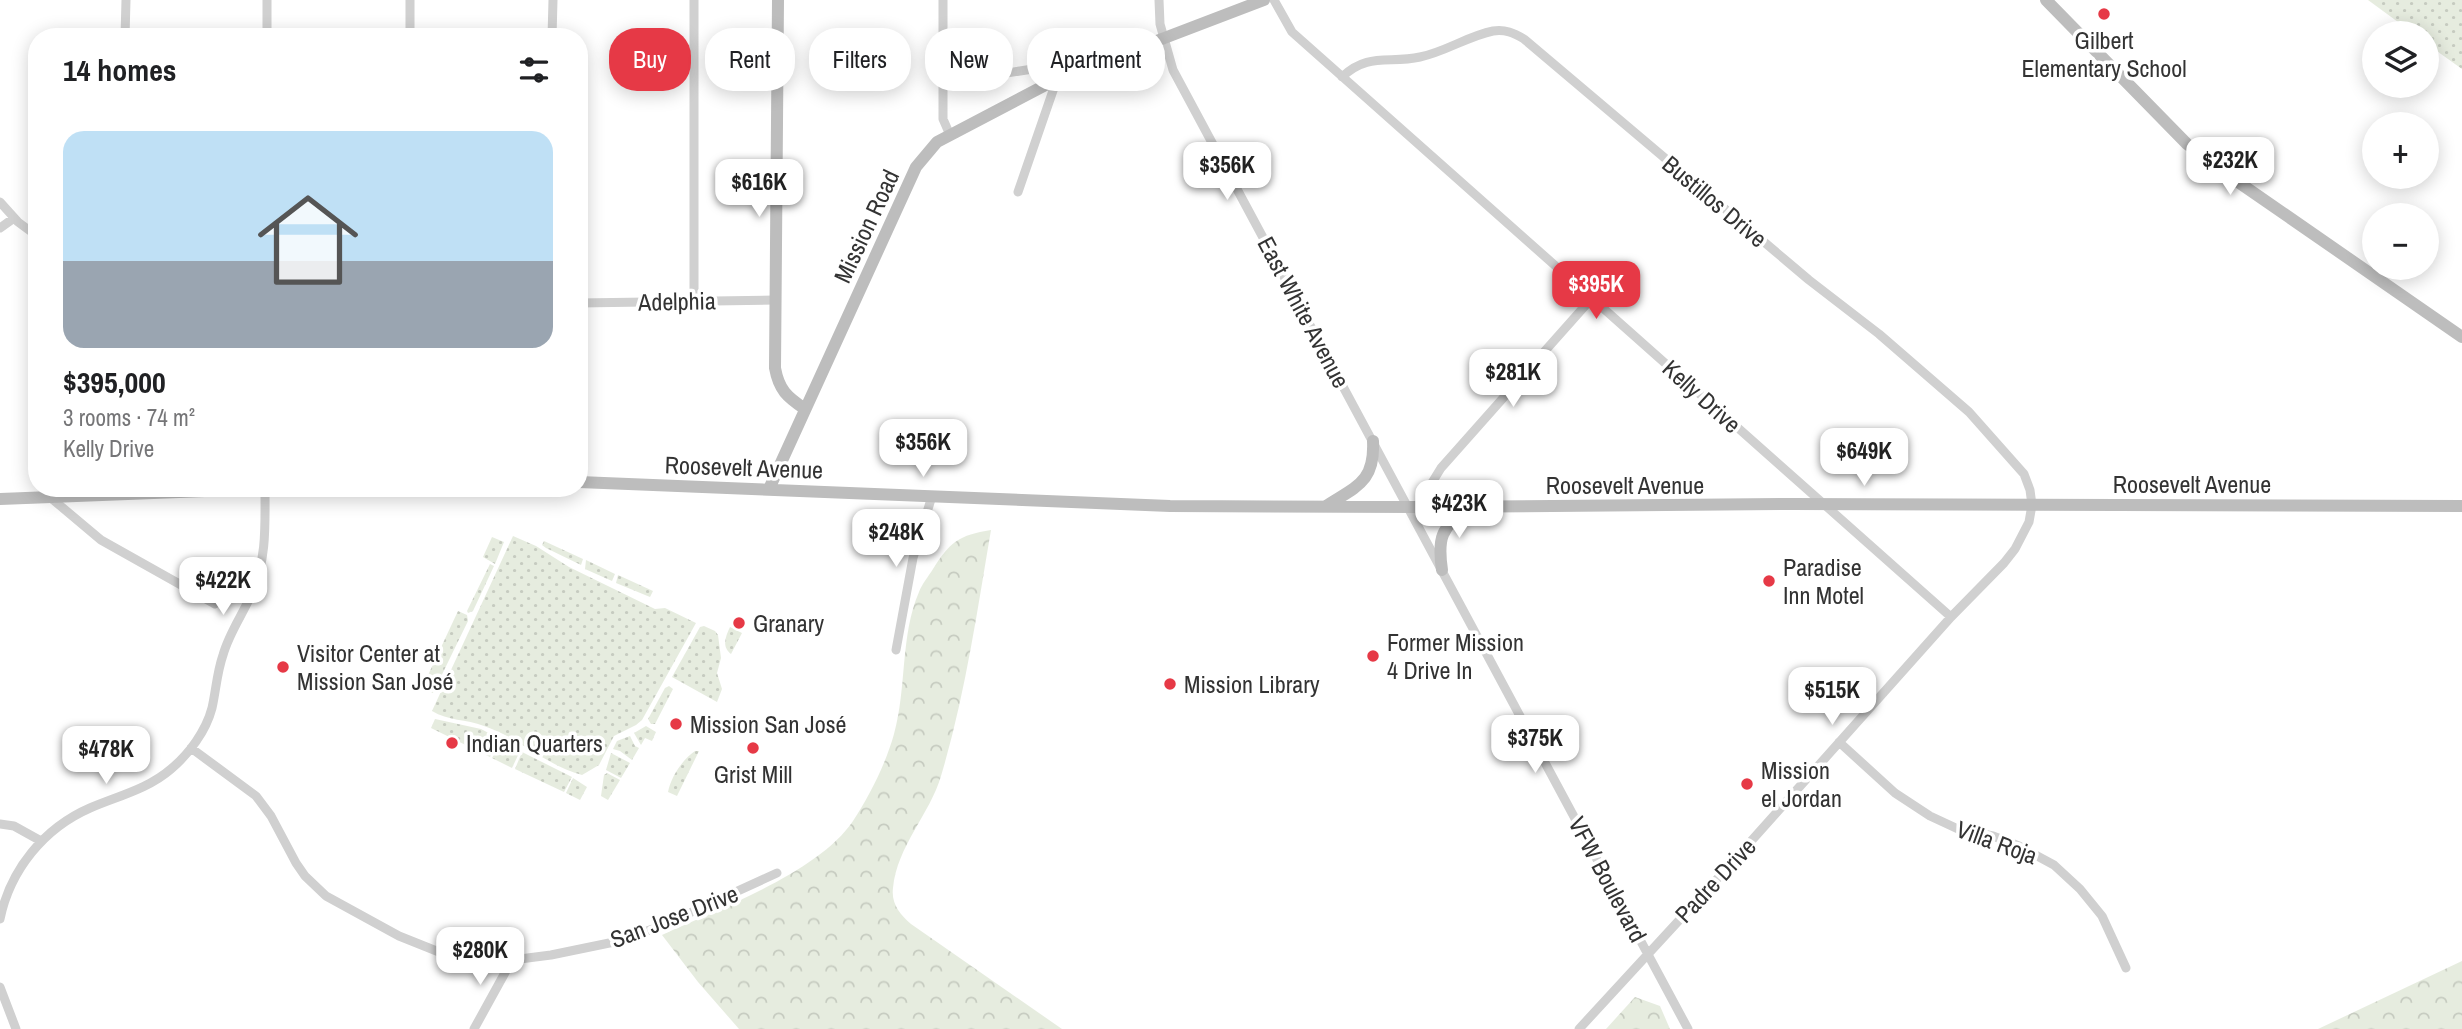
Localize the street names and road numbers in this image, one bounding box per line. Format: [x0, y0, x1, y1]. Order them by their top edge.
street label: Bustillos Drive [1656, 148, 1774, 254]
street label: Mission Road [826, 164, 906, 288]
street label: East White Avenue [1251, 231, 1357, 393]
street label: Adelphia [637, 284, 716, 318]
street label: Kelly Drive [1656, 352, 1748, 440]
street label: Roosevelt Avenue [664, 448, 824, 486]
street label: Roosevelt Avenue [2113, 468, 2271, 500]
street label: Roosevelt Avenue [1546, 469, 1704, 501]
street label: VFW Boulevard [1562, 811, 1654, 947]
street label: Villa Roja [1952, 813, 2042, 871]
street label: Padre Drive [1667, 831, 1763, 929]
street label: San Jose Drive [605, 877, 743, 955]

